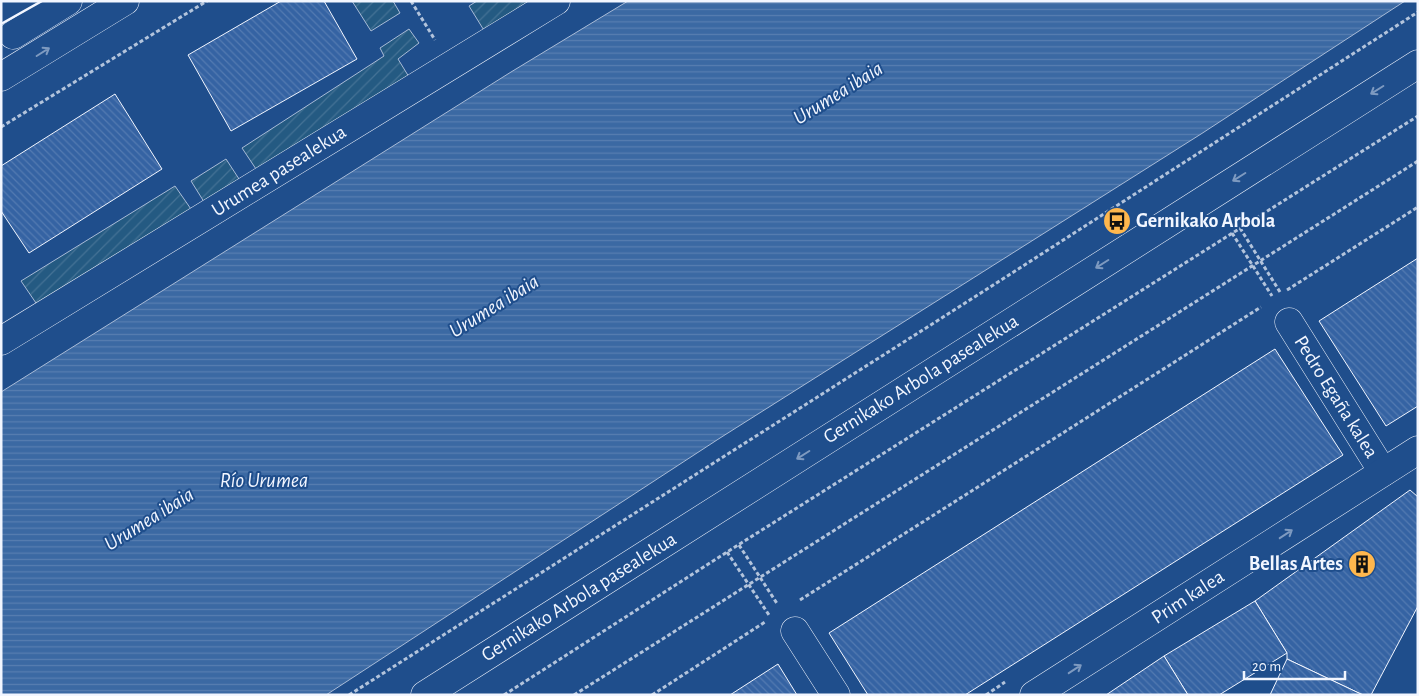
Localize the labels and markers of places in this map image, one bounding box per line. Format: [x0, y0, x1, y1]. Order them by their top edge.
bus stop icon: Gernikako Arbola [1102, 206, 1132, 236]
place label: Gernikako Arbola [1136, 211, 1276, 231]
building icon: Bellas Artes [1347, 549, 1377, 579]
place label: Bellas Artes [1249, 554, 1343, 574]

